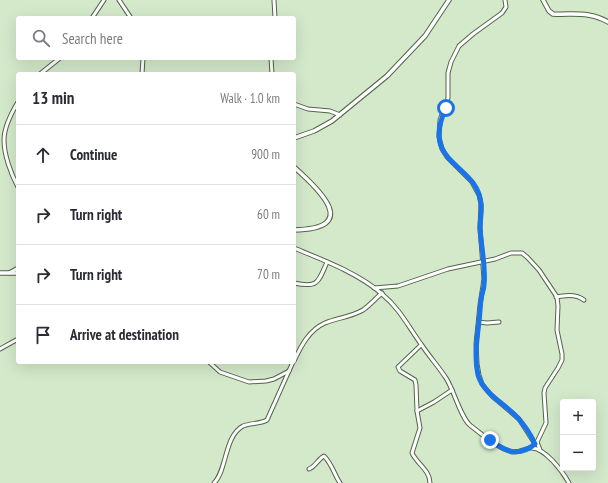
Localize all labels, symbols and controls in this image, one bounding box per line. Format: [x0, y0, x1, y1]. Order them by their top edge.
search box [16, 16, 296, 60]
icon: search [30, 27, 52, 49]
text: Search here [62, 29, 123, 48]
text: 13 min [32, 87, 74, 109]
text: Walk · 1.0 km [220, 90, 280, 107]
route start [437, 99, 455, 117]
icon: ahead [32, 144, 54, 166]
text: Continue [70, 145, 117, 164]
text: 900 m [251, 146, 280, 163]
icon: right [32, 204, 54, 226]
text: Turn right [70, 205, 122, 224]
text: 60 m [257, 206, 280, 223]
icon: right [32, 264, 54, 286]
text: Turn right [70, 265, 122, 284]
text: 70 m [257, 266, 280, 283]
icon: arrive [32, 324, 54, 346]
text: Arrive at destination [70, 325, 179, 344]
map controls [560, 399, 596, 471]
button: + [560, 399, 596, 435]
route end [481, 431, 499, 449]
button: − [560, 435, 596, 471]

